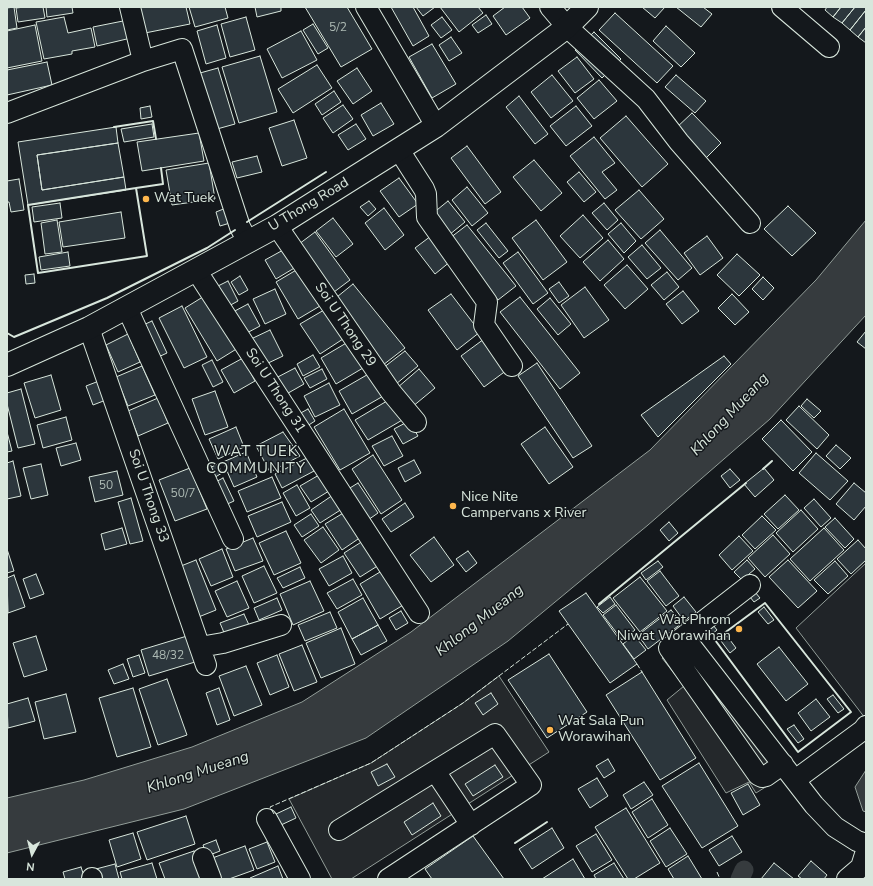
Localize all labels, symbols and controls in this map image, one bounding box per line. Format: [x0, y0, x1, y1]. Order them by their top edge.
house number: 5/2 [329, 21, 347, 35]
street label: U Thong Road [266, 175, 352, 235]
place label: Wat Tuek [154, 191, 214, 207]
marker: Wat Tuek [141, 194, 151, 204]
street label: Soi U Thong 29 [311, 280, 379, 370]
street label: Soi U Thong 31 [241, 345, 309, 437]
water label: Khlong Mueang [687, 370, 773, 460]
district label: WAT TUEK COMMUNITY [206, 443, 306, 478]
street label: Soi U Thong 33 [124, 447, 172, 545]
house number: 50 [99, 479, 113, 493]
house number: 50/7 [171, 487, 195, 501]
place label: Nice Nite Campervans x River [461, 490, 587, 522]
marker: Nice Nite Campervans x River [448, 501, 458, 511]
water label: Khlong Mueang [433, 581, 527, 661]
place label: Wat Phrom Niwat Worawihan [617, 613, 731, 646]
marker: Wat Phrom Niwat Worawihan [734, 624, 744, 634]
house number: 48/32 [152, 649, 184, 663]
place label: Wat Sala Pun Worawihan [558, 714, 644, 746]
marker: Wat Sala Pun Worawihan [545, 725, 555, 735]
water label: Khlong Mueang [145, 748, 251, 798]
north arrow [12, 834, 52, 874]
text: N [25, 858, 35, 874]

